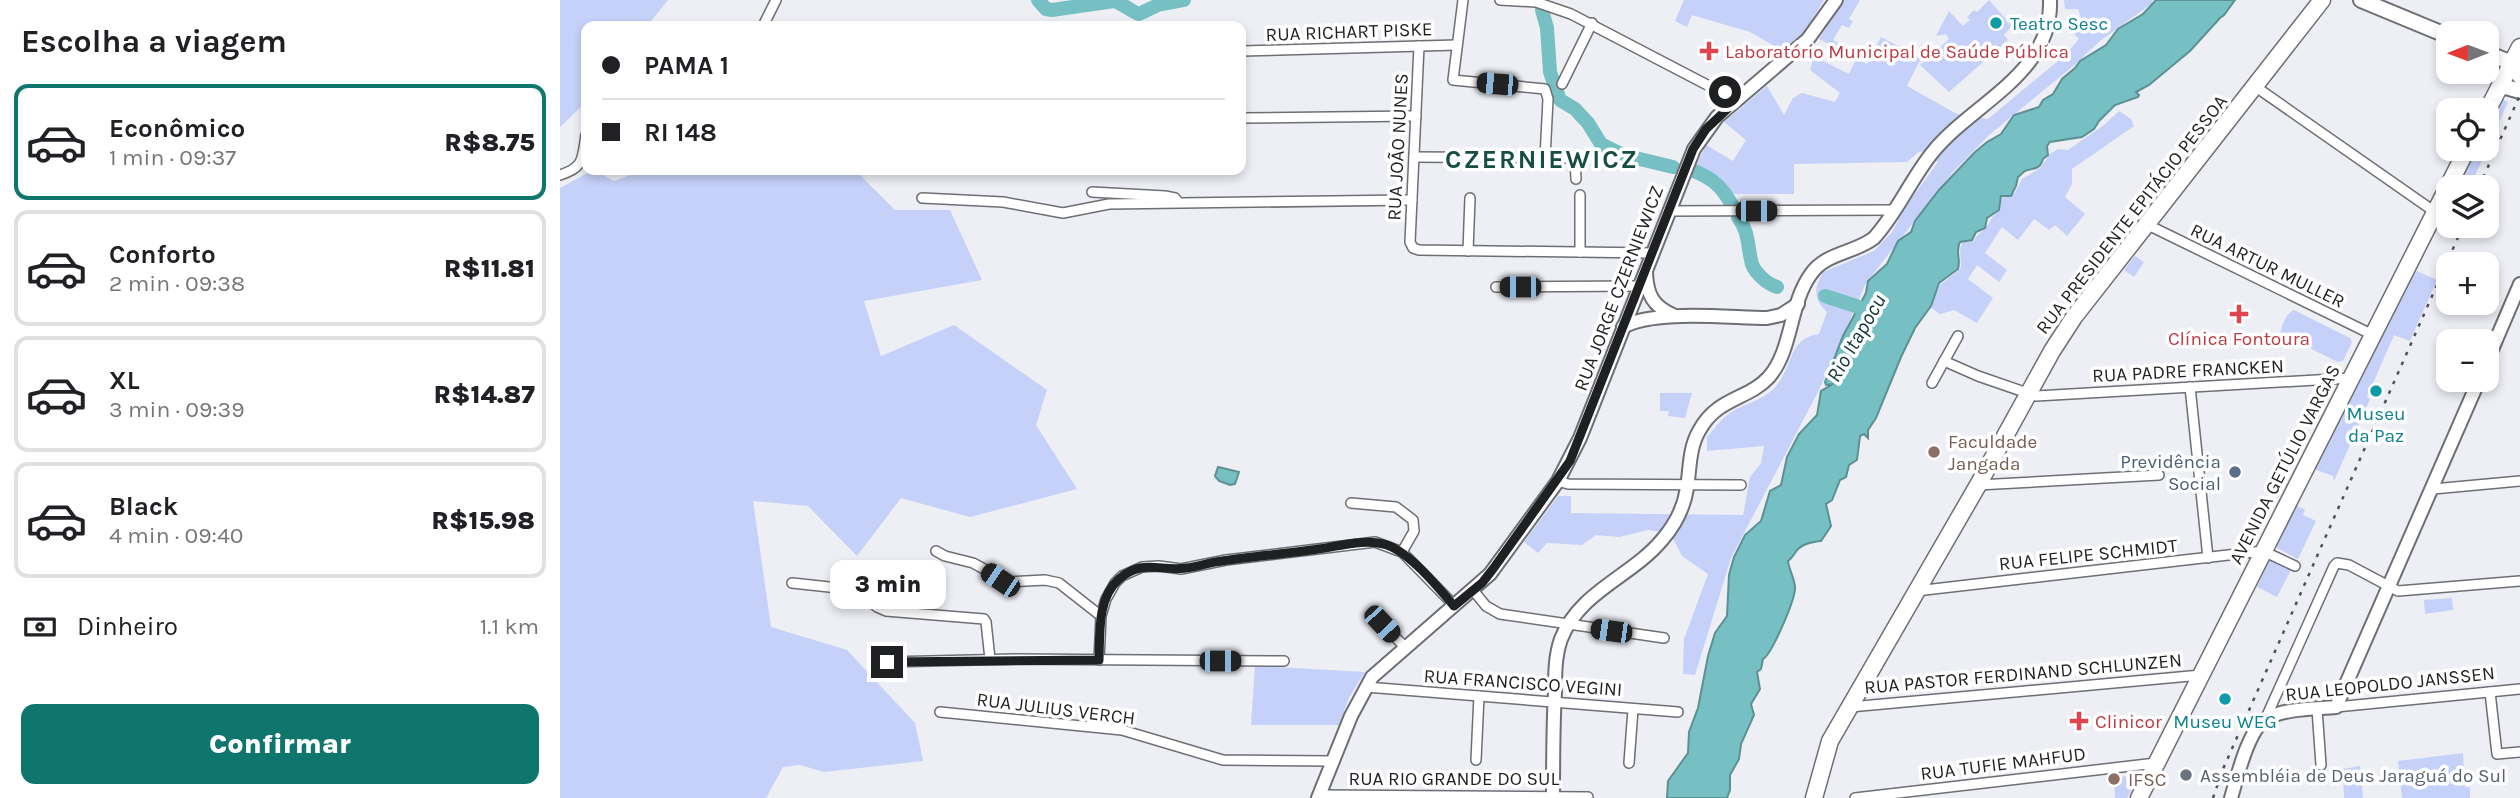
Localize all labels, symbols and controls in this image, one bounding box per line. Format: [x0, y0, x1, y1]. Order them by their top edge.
place label: Teatro Sesc [2010, 13, 2108, 35]
marker: Teatro Sesc [1988, 15, 2004, 31]
street label: RUA RICHART PISKE [1265, 18, 1433, 46]
north arrow [2436, 21, 2499, 84]
map controls [2436, 21, 2499, 392]
text: Escolha a viagem [21, 23, 287, 60]
marker: Laboratório Municipal de Saúde Pública [1699, 41, 1719, 61]
place label: Laboratório Municipal de Saúde Pública [1725, 41, 2069, 63]
text: PAMA 1 [644, 50, 729, 81]
car [1476, 72, 1519, 96]
street label: RUA JOÃO NUNES [1383, 73, 1413, 221]
route start [1709, 76, 1741, 108]
street label: RUA PRESIDENTE EPITÁCIO PESSOA [2031, 90, 2232, 339]
button: locate [2436, 98, 2499, 161]
icon: car [25, 111, 88, 174]
text: Econômico [109, 113, 245, 144]
text: RI 148 [644, 117, 717, 148]
text: R$8.75 [444, 127, 535, 158]
text: 1 min · 09:37 [109, 144, 236, 171]
district label: CZERNIEWICZ [1445, 144, 1639, 175]
button: layers [2436, 175, 2499, 238]
street label: RUA JORGE CZERNIEWICZ [1570, 183, 1668, 394]
car [1736, 201, 1778, 222]
street label: RUA ARTUR MULLER [2187, 219, 2348, 313]
icon: car [25, 237, 88, 300]
text: Conforto [109, 239, 216, 270]
button: + [2436, 252, 2499, 315]
text: R$11.81 [444, 253, 535, 284]
text: 2 min · 09:38 [109, 270, 245, 297]
car [1500, 277, 1542, 298]
water label: Rio Itapocu [1821, 290, 1891, 386]
marker: Clínica Fontoura [2229, 304, 2249, 324]
place label: Clínica Fontoura [2168, 328, 2310, 350]
button: − [2436, 329, 2499, 392]
street label: RUA PADRE FRANCKEN [2092, 355, 2284, 387]
street label: AVENIDA GETÚLIO VARGAS [2224, 360, 2345, 568]
icon: car [25, 363, 88, 426]
text: XL [109, 365, 140, 396]
text: R$14.87 [433, 379, 535, 410]
marker: Museu da Paz [2368, 383, 2384, 399]
text: 3 min · 09:39 [109, 396, 245, 423]
place label: Museu da Paz [2347, 403, 2405, 447]
place label: Faculdade Jangada [1948, 431, 2037, 475]
marker: Faculdade Jangada [1926, 444, 1942, 460]
place label: Previdência Social [2120, 451, 2221, 495]
marker: Previdência Social [2227, 464, 2243, 480]
icon: car [25, 489, 88, 552]
text: Black [109, 491, 178, 522]
text: R$15.98 [431, 505, 535, 536]
text: 4 min · 09:40 [109, 522, 243, 549]
street label: RUA FELIPE SCHMIDT [1998, 535, 2179, 575]
callout: 3 min [829, 560, 945, 610]
car [977, 560, 1024, 600]
text: 3 min [855, 571, 921, 598]
car [1360, 601, 1405, 647]
icon: cash [21, 608, 59, 646]
text: Dinheiro [77, 611, 178, 642]
text: 1.1 km [480, 613, 539, 640]
car [1589, 618, 1634, 644]
route end [871, 646, 903, 678]
street label: RUA PASTOR FERDINAND SCHLUNZEN [1863, 649, 2183, 699]
car [1200, 651, 1242, 672]
street label: RUA LEOPOLDO JANSSEN [2284, 662, 2496, 706]
street label: RUA FRANCISCO VEGINI [1423, 665, 1623, 701]
street label: RUA JULIUS VERCH [975, 688, 1136, 730]
marker: Museu WEG [2217, 691, 2233, 707]
button: Confirmar [21, 704, 539, 784]
marker: Clinicor [2069, 711, 2089, 731]
place label: Clinicor [2095, 711, 2162, 733]
place label: Museu WEG [2173, 711, 2277, 733]
street label: RUA TUFIE MAHFUD [1919, 743, 2087, 785]
place label: Assembléia de Deus Jaraguá do Sul [2200, 765, 2506, 787]
marker: Assembléia de Deus Jaraguá do Sul [2178, 767, 2194, 783]
street label: RUA RIO GRANDE DO SUL [1349, 768, 1560, 790]
place label: IFSC [2128, 769, 2166, 791]
marker: IFSC [2106, 771, 2122, 787]

